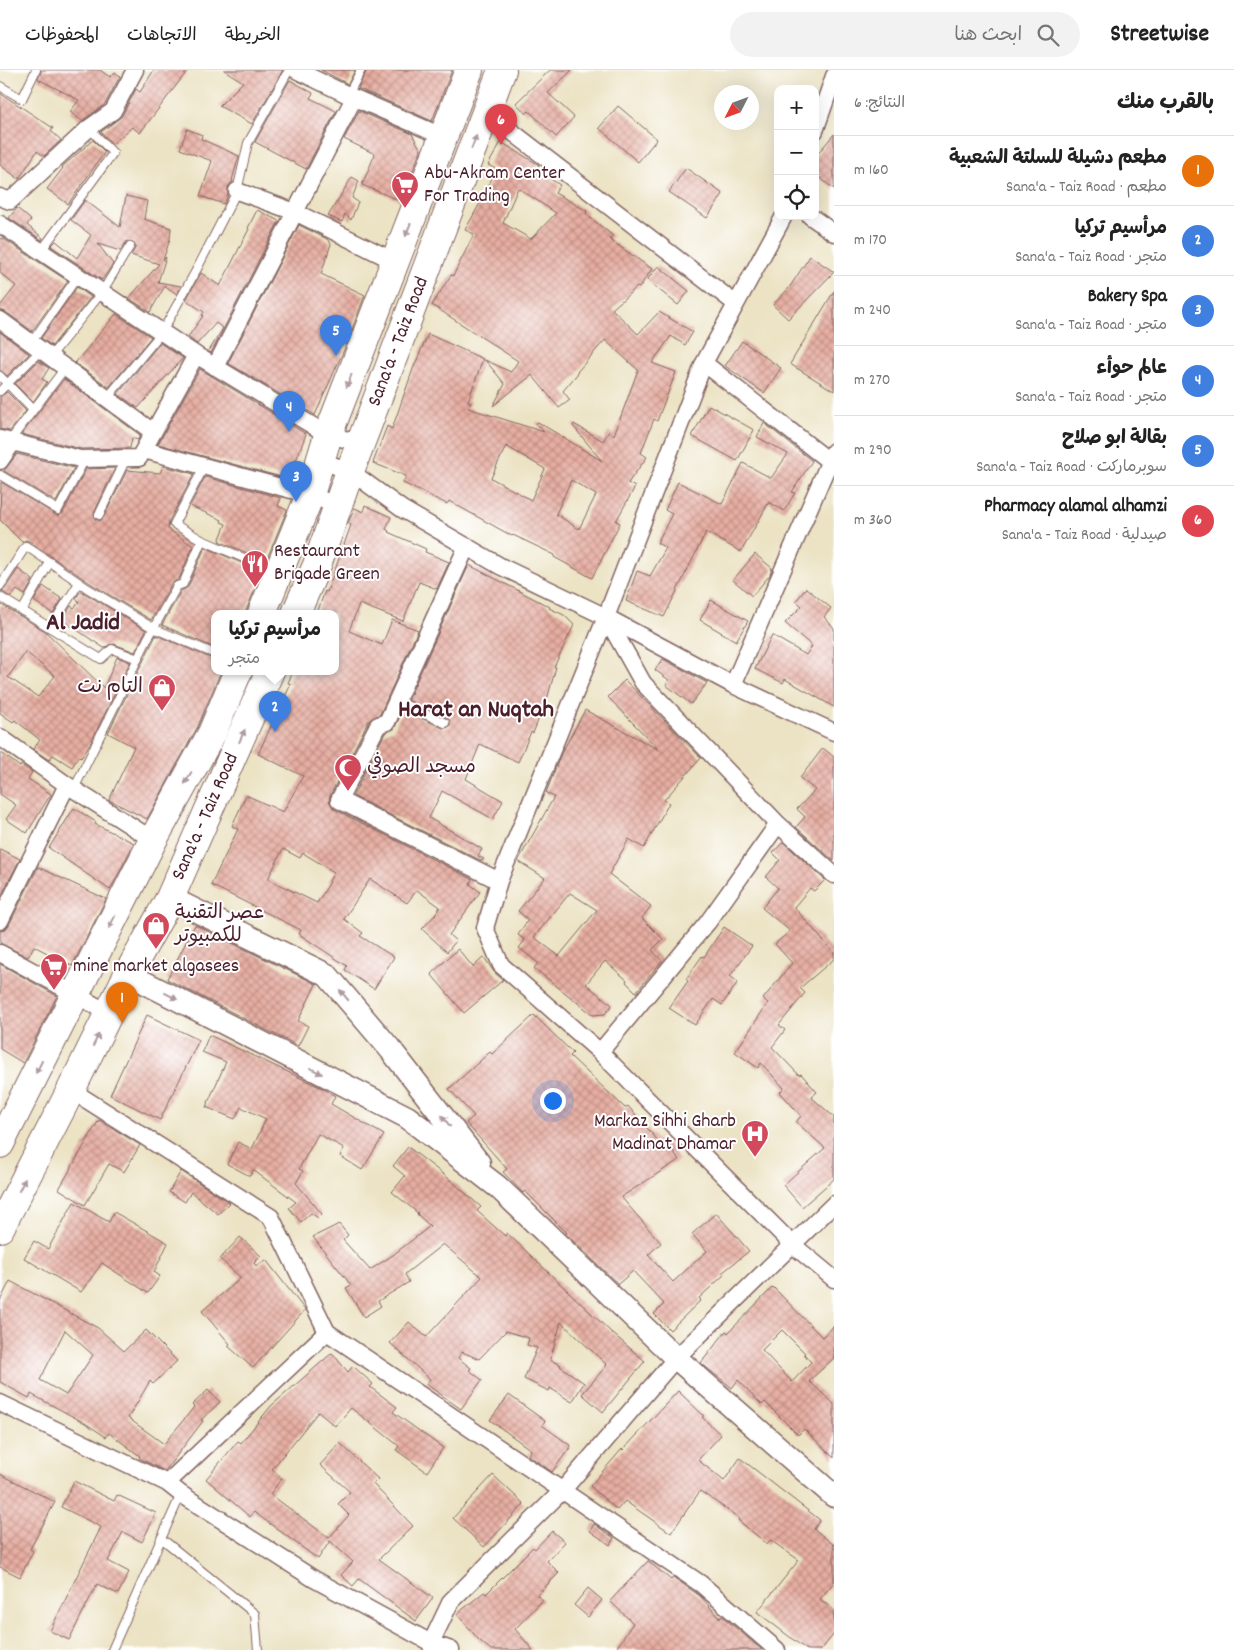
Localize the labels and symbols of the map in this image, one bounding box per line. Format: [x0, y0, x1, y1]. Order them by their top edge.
north arrow [714, 85, 759, 130]
pin: 6 [485, 104, 517, 145]
one-way arrow [470, 134, 478, 149]
place label: Abu-Akram Center For Trading [424, 160, 565, 211]
supermarket icon: Abu-Akram Center For Trading [390, 170, 420, 209]
one-way arrow [404, 223, 412, 238]
street label: Sana'a - Taiz Road [361, 273, 437, 411]
pin: 5 [320, 315, 352, 356]
one-way arrow [345, 374, 352, 389]
pin: 4 [273, 391, 305, 432]
pin: 3 [280, 461, 312, 502]
place label: Restaurant Brigade Green [274, 538, 380, 589]
restaurant icon: Restaurant Brigade Green [240, 549, 270, 588]
district label: Al Jadid [46, 606, 120, 642]
shop icon: التام نت [147, 673, 177, 712]
place label: التام نت [77, 674, 143, 702]
pin: 2 [259, 691, 291, 732]
district label: Harat an Nuqtah [398, 693, 554, 729]
one-way arrow [238, 729, 246, 743]
street label: Sana'a - Taiz Road [165, 749, 247, 885]
place label: مسجد الصوفي [367, 752, 476, 782]
mosque icon: مسجد الصوفي [333, 753, 363, 792]
one-way arrow [183, 771, 192, 785]
place label: عصر التقنية للكمبيوتر [173, 900, 264, 951]
shop icon: عصر التقنية للكمبيوتر [141, 911, 171, 950]
one-way arrow [108, 915, 116, 929]
supermarket icon: mine market algasees [39, 952, 69, 991]
place label: mine market algasees [73, 953, 239, 981]
pin: 1 [106, 982, 138, 1023]
one-way arrow [339, 988, 350, 1001]
one-way arrow [164, 992, 178, 1000]
one-way arrow [92, 1033, 100, 1047]
one-way arrow [35, 1060, 43, 1074]
one-way arrow [309, 1067, 323, 1075]
your location [540, 1088, 566, 1114]
place label: Markaz Sihhi Gharb Madinat Dhamar [594, 1108, 737, 1159]
one-way arrow [441, 1115, 452, 1128]
hospital icon: Markaz Sihhi Gharb Madinat Dhamar [740, 1119, 770, 1158]
one-way arrow [18, 1178, 26, 1192]

